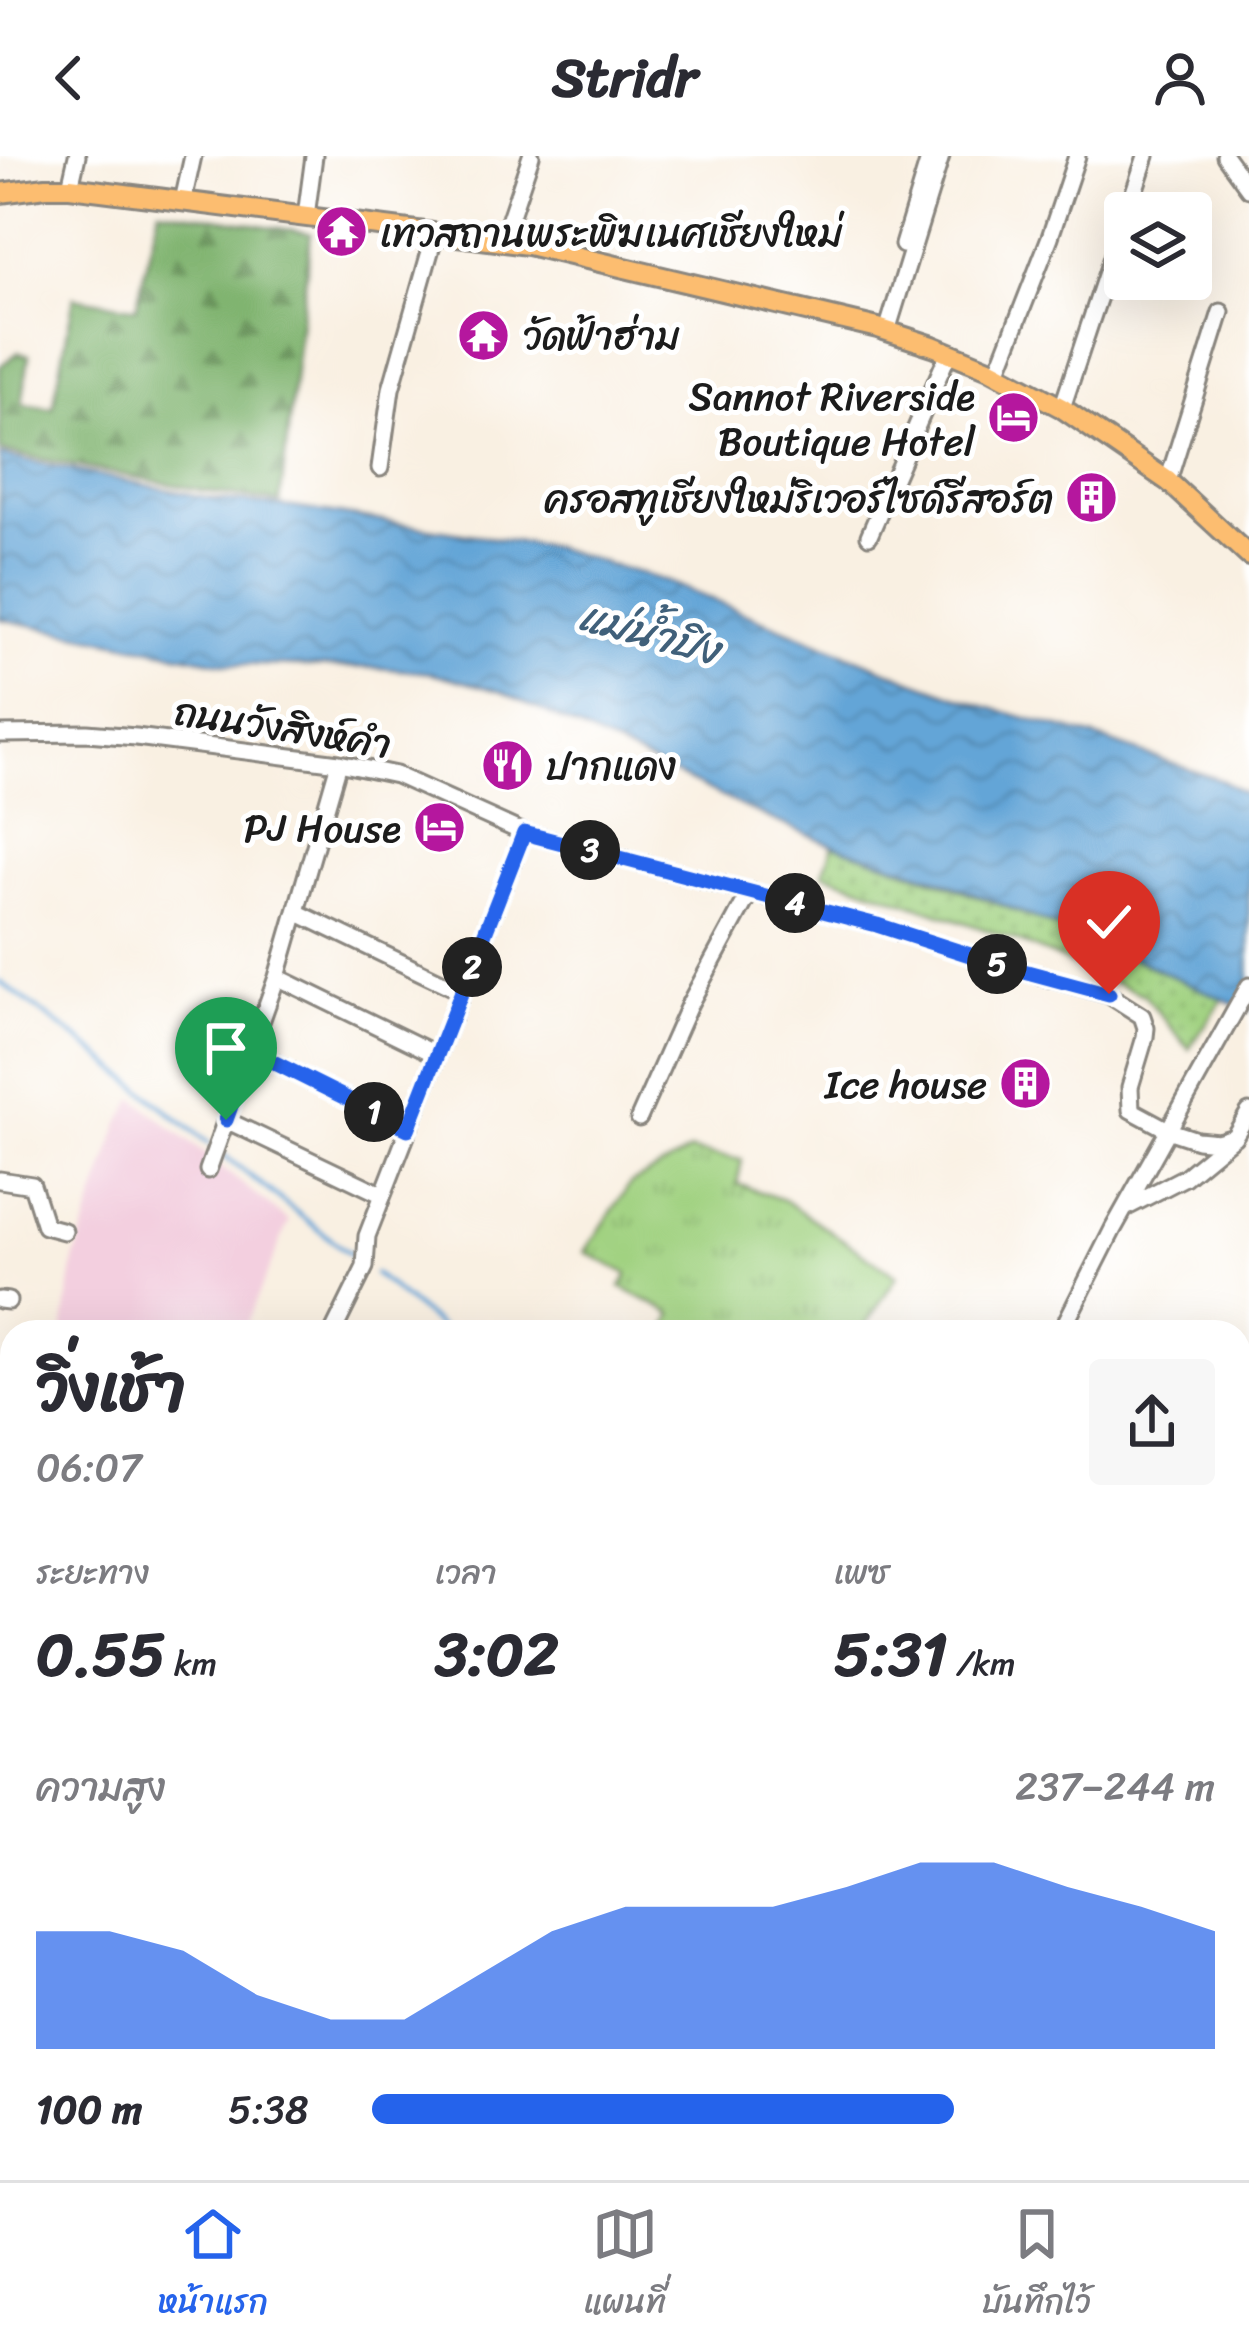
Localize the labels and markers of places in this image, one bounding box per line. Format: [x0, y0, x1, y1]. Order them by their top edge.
place label: เทวสถานพระพิฆเนศเชียงใหม่ [380, 198, 846, 267]
temple icon: เทวสถานพระพิฆเนศเชียงใหม่ [313, 204, 369, 260]
place label: วัดฟ้าฮ่าม [523, 301, 680, 370]
temple icon: วัดฟ้าฮ่าม [456, 307, 512, 363]
place label: Sannot Riverside Boutique Hotel [689, 362, 976, 476]
hotel icon: Sannot Riverside Boutique Hotel [986, 390, 1042, 446]
place label: ครอสทูเชียงใหม่ริเวอร์ไซด์รีสอร์ต [544, 464, 1053, 533]
building icon: ครอสทูเชียงใหม่ริเวอร์ไซด์รีสอร์ต [1064, 470, 1120, 526]
place label: ปากแดง [546, 731, 676, 800]
restaurant icon: ปากแดง [479, 737, 535, 793]
place label: PJ House [244, 794, 401, 863]
hotel icon: PJ House [412, 800, 468, 856]
pin: 3 [560, 820, 620, 880]
pin [1058, 871, 1160, 994]
pin: 4 [765, 873, 825, 933]
pin: 5 [967, 934, 1027, 994]
pin: 2 [442, 937, 502, 997]
pin [175, 997, 277, 1120]
place label: Ice house [824, 1050, 987, 1119]
building icon: Ice house [998, 1056, 1054, 1112]
pin: 1 [344, 1082, 404, 1142]

